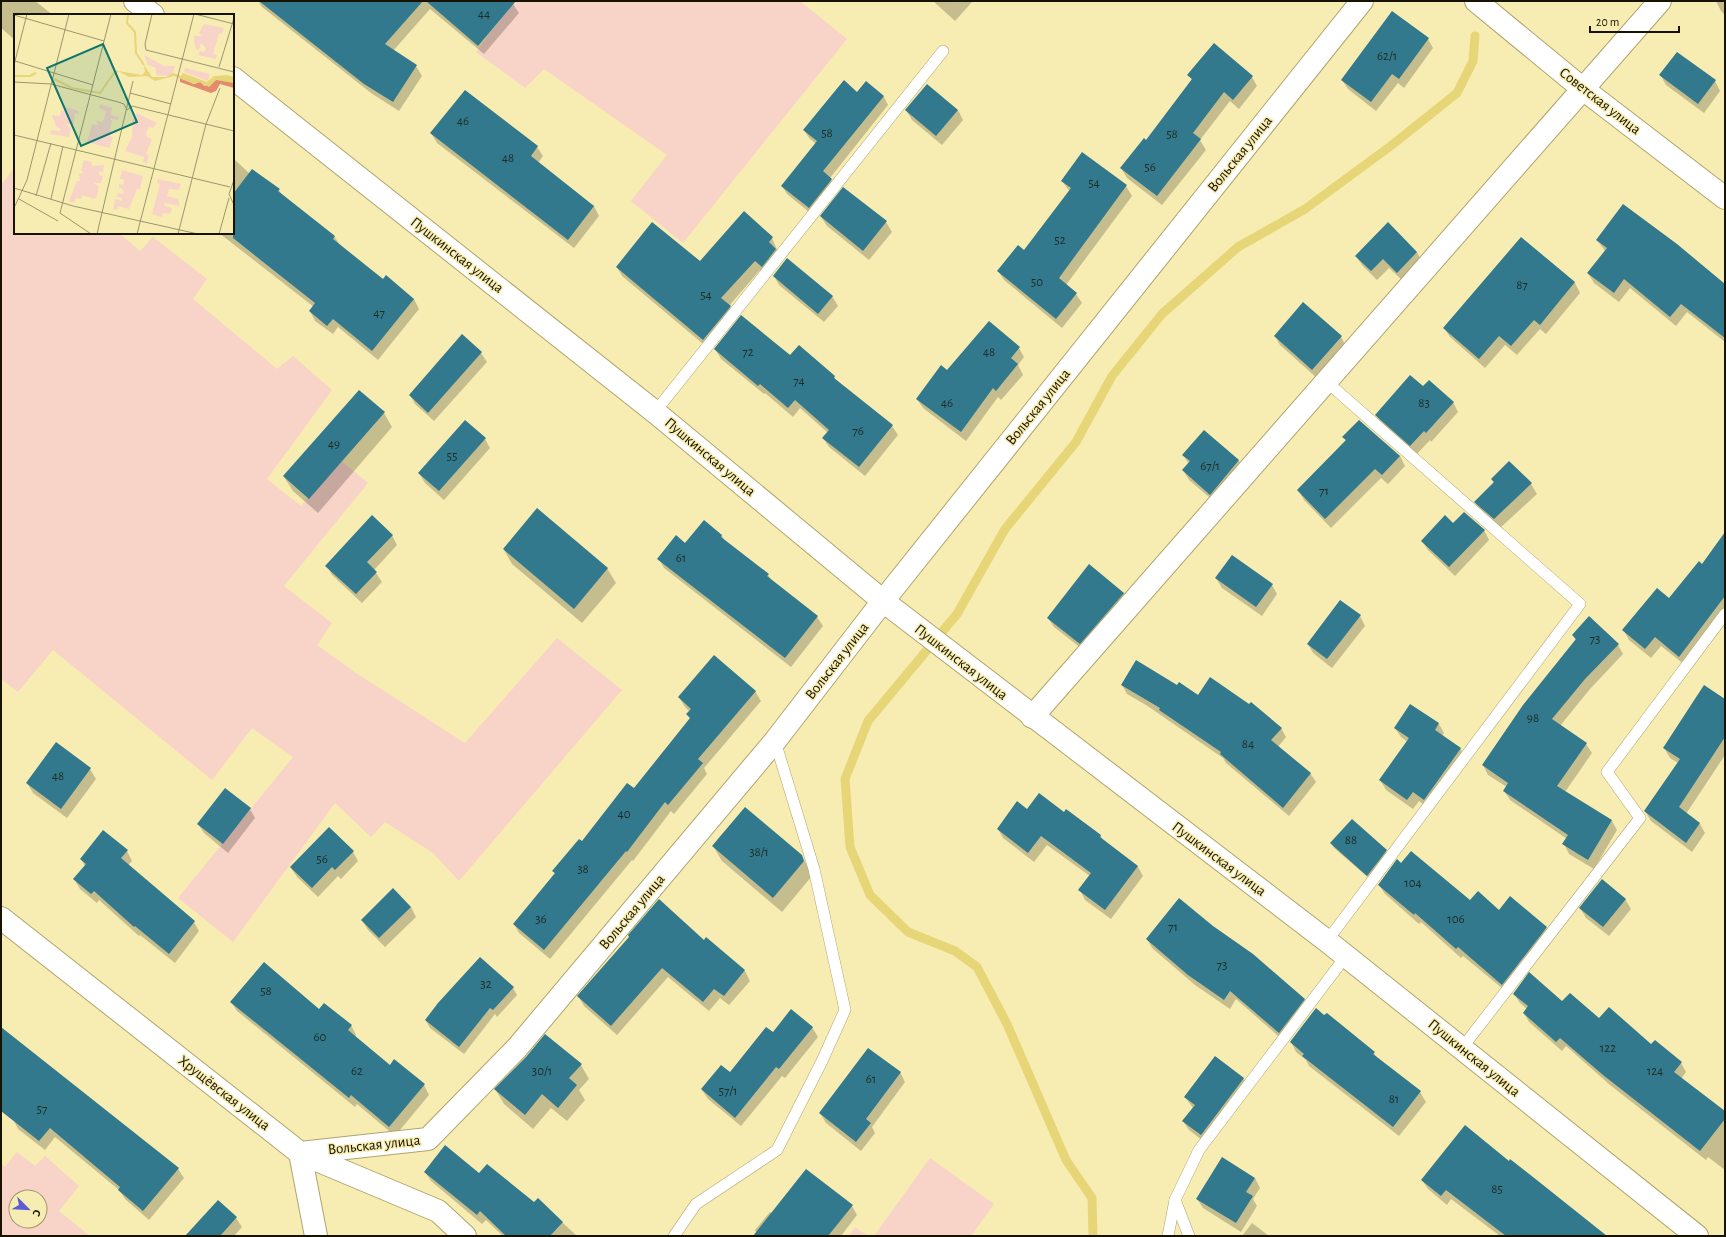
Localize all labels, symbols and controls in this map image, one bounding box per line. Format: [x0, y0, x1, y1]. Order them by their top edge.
house number: 44 [478, 8, 490, 21]
scale bar [1590, 8, 1679, 34]
inset map [14, 14, 234, 234]
text: 20 m [1596, 16, 1619, 28]
house number: 62/1 [1377, 50, 1397, 63]
street label: Советская улица [1556, 65, 1644, 137]
street label: Вольская улица [1205, 113, 1275, 195]
house number: 46 [457, 115, 469, 128]
house number: 58 [821, 127, 833, 140]
house number: 58 [1166, 128, 1178, 141]
house number: 48 [502, 152, 514, 165]
house number: 56 [1144, 161, 1156, 174]
house number: 54 [1088, 177, 1100, 190]
street label: Пушкинская улица [408, 214, 506, 296]
house number: 52 [1054, 234, 1066, 247]
house number: 50 [1031, 276, 1043, 289]
house number: 87 [1516, 279, 1528, 292]
house number: 54 [700, 289, 712, 302]
house number: 47 [373, 307, 385, 320]
house number: 72 [742, 346, 754, 359]
house number: 48 [983, 346, 995, 359]
street label: Вольская улица [1003, 366, 1073, 448]
house number: 74 [793, 375, 805, 388]
house number: 46 [941, 397, 953, 410]
house number: 83 [1418, 397, 1430, 410]
street label: Пушкинская улица [662, 415, 758, 499]
house number: 76 [852, 425, 864, 438]
house number: 49 [328, 438, 340, 451]
house number: 55 [447, 450, 457, 463]
house number: 67/1 [1200, 460, 1220, 473]
house number: 71 [1319, 485, 1329, 498]
house number: 61 [676, 552, 686, 565]
street label: Вольская улица [802, 620, 872, 702]
street label: Пушкинская улица [912, 621, 1010, 703]
house number: 73 [1590, 633, 1600, 646]
house number: 98 [1527, 712, 1539, 725]
house number: 84 [1242, 738, 1254, 751]
house number: 48 [52, 770, 64, 783]
house number: 40 [617, 808, 631, 821]
street label: Пушкинская улица [1169, 819, 1269, 899]
house number: 88 [1345, 834, 1357, 847]
house number: 38/1 [749, 846, 769, 859]
house number: 56 [316, 853, 328, 866]
house number: 38 [577, 863, 589, 876]
street label: Вольская улица [596, 871, 668, 952]
house number: 104 [1404, 877, 1422, 890]
house number: 36 [535, 913, 547, 926]
house number: 106 [1447, 913, 1465, 926]
house number: 71 [1168, 921, 1178, 934]
house number: 73 [1217, 959, 1227, 972]
house number: 32 [480, 978, 492, 991]
house number: 58 [260, 985, 272, 998]
street label: Пушкинская улица [1425, 1016, 1523, 1100]
house number: 60 [314, 1031, 327, 1044]
house number: 122 [1600, 1042, 1616, 1055]
street label: Хрущёвская улица [175, 1053, 273, 1133]
house number: 62 [351, 1065, 363, 1078]
house number: 30/1 [532, 1065, 552, 1078]
house number: 124 [1647, 1065, 1663, 1078]
house number: 61 [866, 1073, 876, 1086]
house number: 57/1 [718, 1085, 738, 1098]
house number: 81 [1389, 1093, 1399, 1106]
house number: 57 [37, 1103, 48, 1116]
street label: Вольская улица [327, 1133, 421, 1157]
house number: 85 [1491, 1183, 1503, 1196]
north arrow [8, 1189, 48, 1229]
text: С [30, 1208, 43, 1218]

